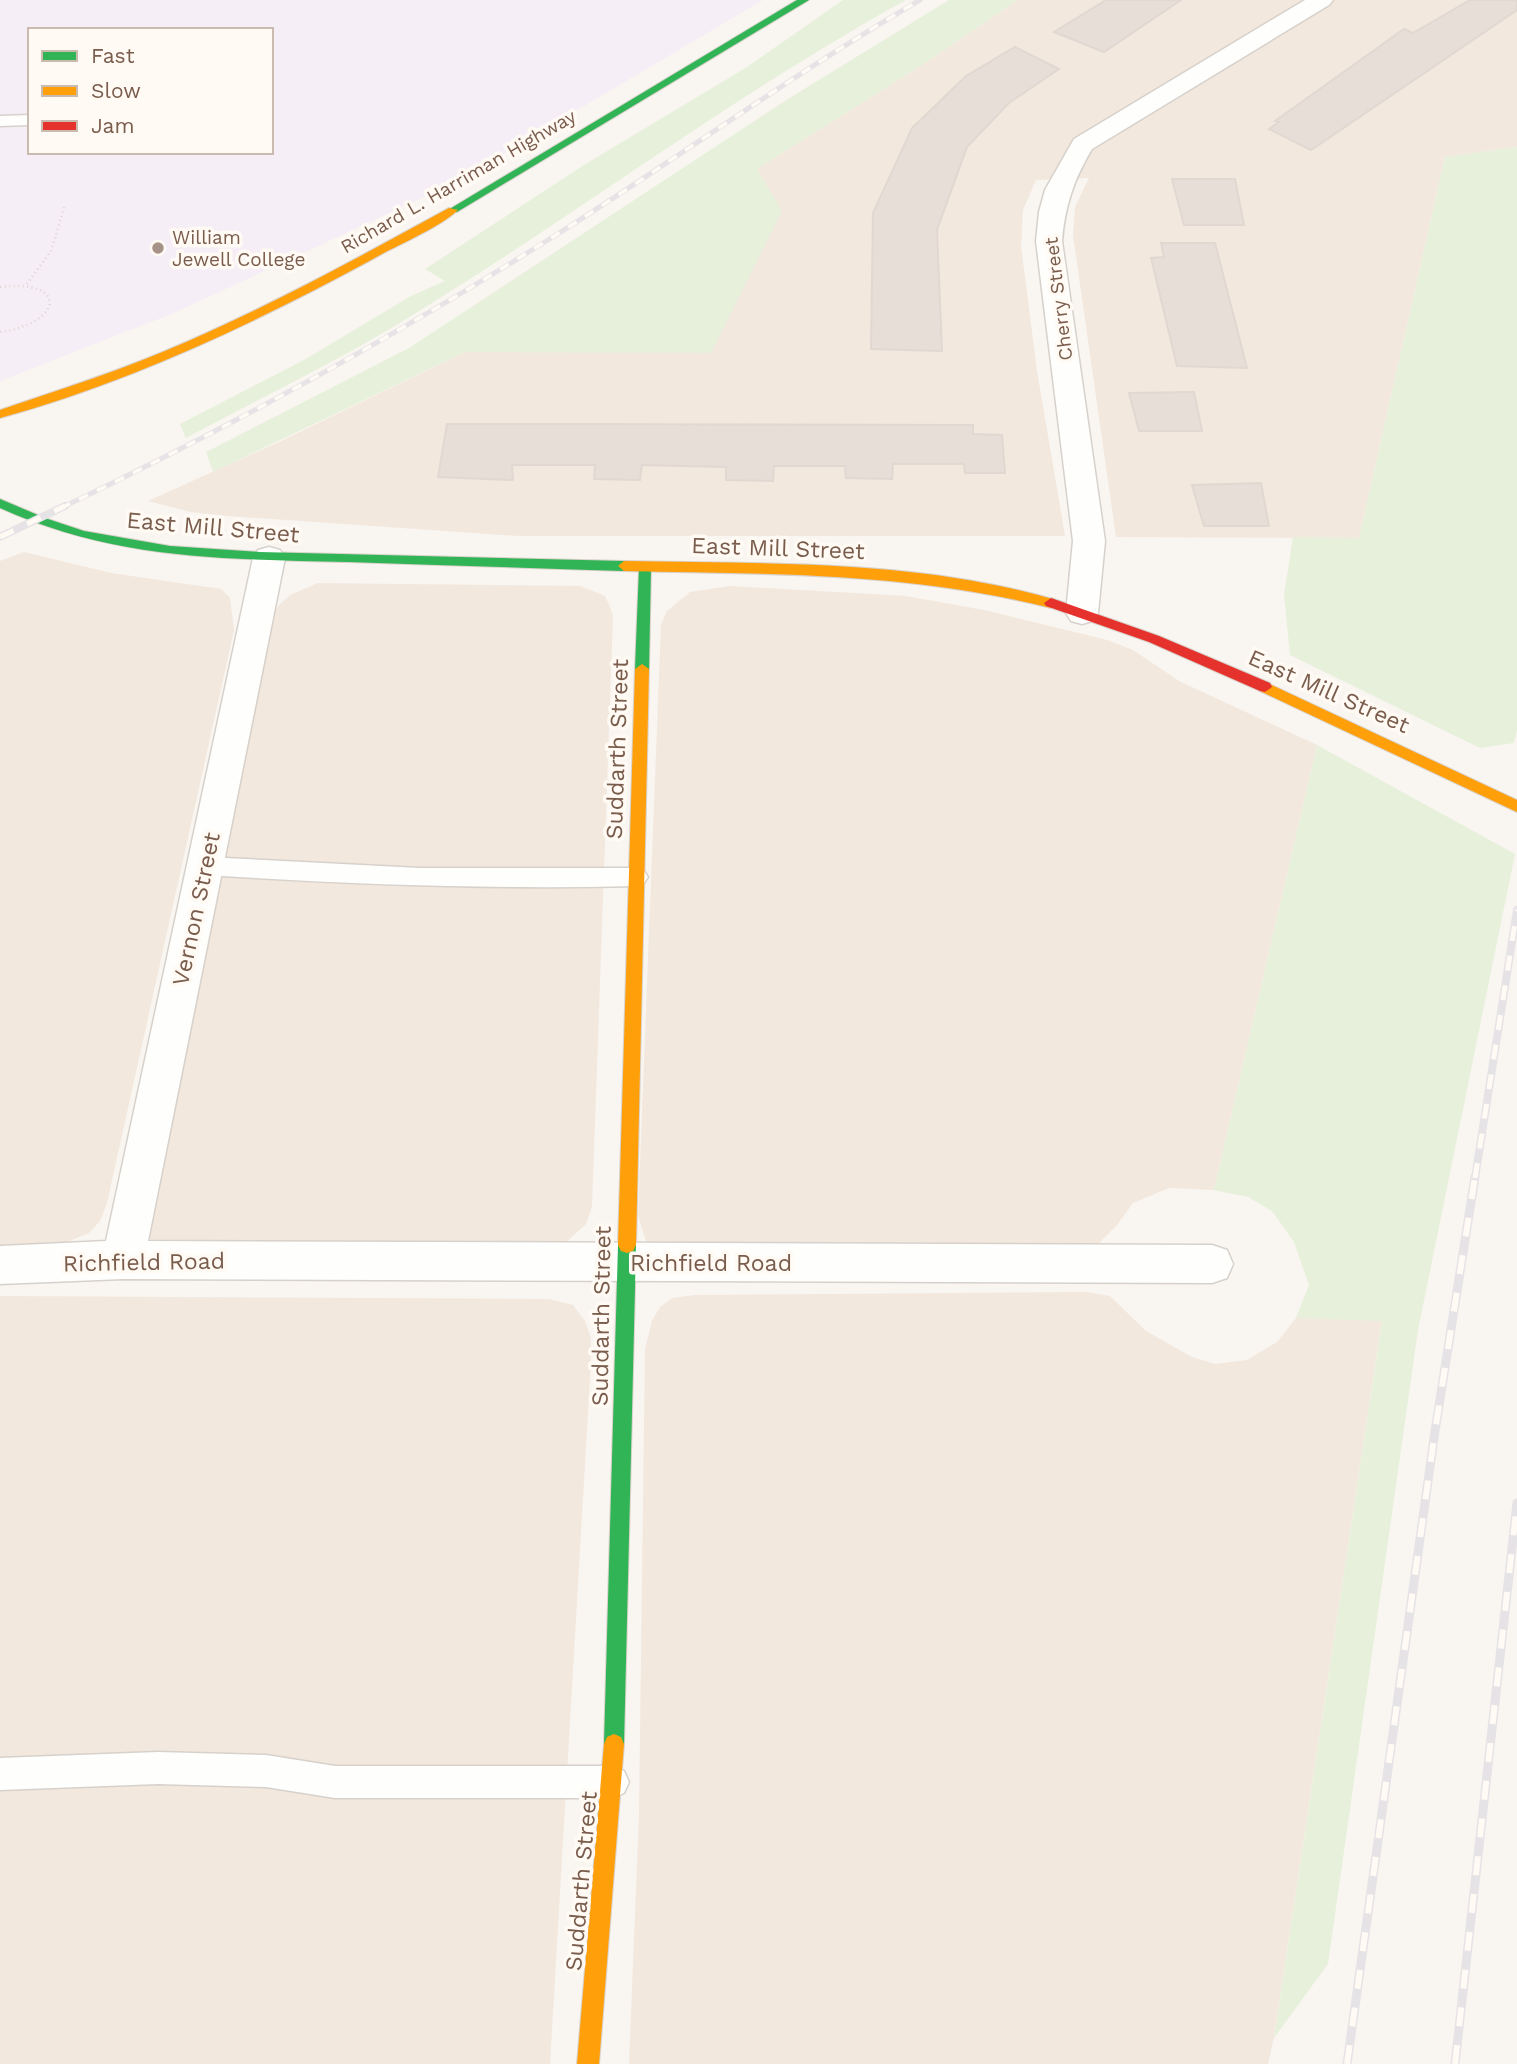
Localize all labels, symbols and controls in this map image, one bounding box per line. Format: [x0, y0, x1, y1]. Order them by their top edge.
legend [28, 28, 273, 154]
text: Fast [91, 43, 135, 68]
text: Slow [91, 78, 141, 103]
street label: Richard L. Harriman Highway [336, 104, 580, 258]
text: Jam [91, 113, 134, 138]
place label: William Jewell College [172, 226, 305, 271]
street label: Cherry Street [1040, 236, 1077, 362]
marker: William Jewell College [150, 240, 166, 256]
street label: East Mill Street [125, 506, 301, 549]
street label: East Mill Street [691, 532, 865, 565]
street label: East Mill Street [1244, 644, 1414, 739]
street label: Suddarth Street [601, 658, 634, 840]
street label: Vernon Street [167, 830, 226, 988]
street label: Suddarth Street [586, 1225, 617, 1406]
street label: Richfield Road [63, 1248, 225, 1277]
street label: Richfield Road [630, 1250, 792, 1277]
street label: Suddarth Street [560, 1790, 603, 1972]

